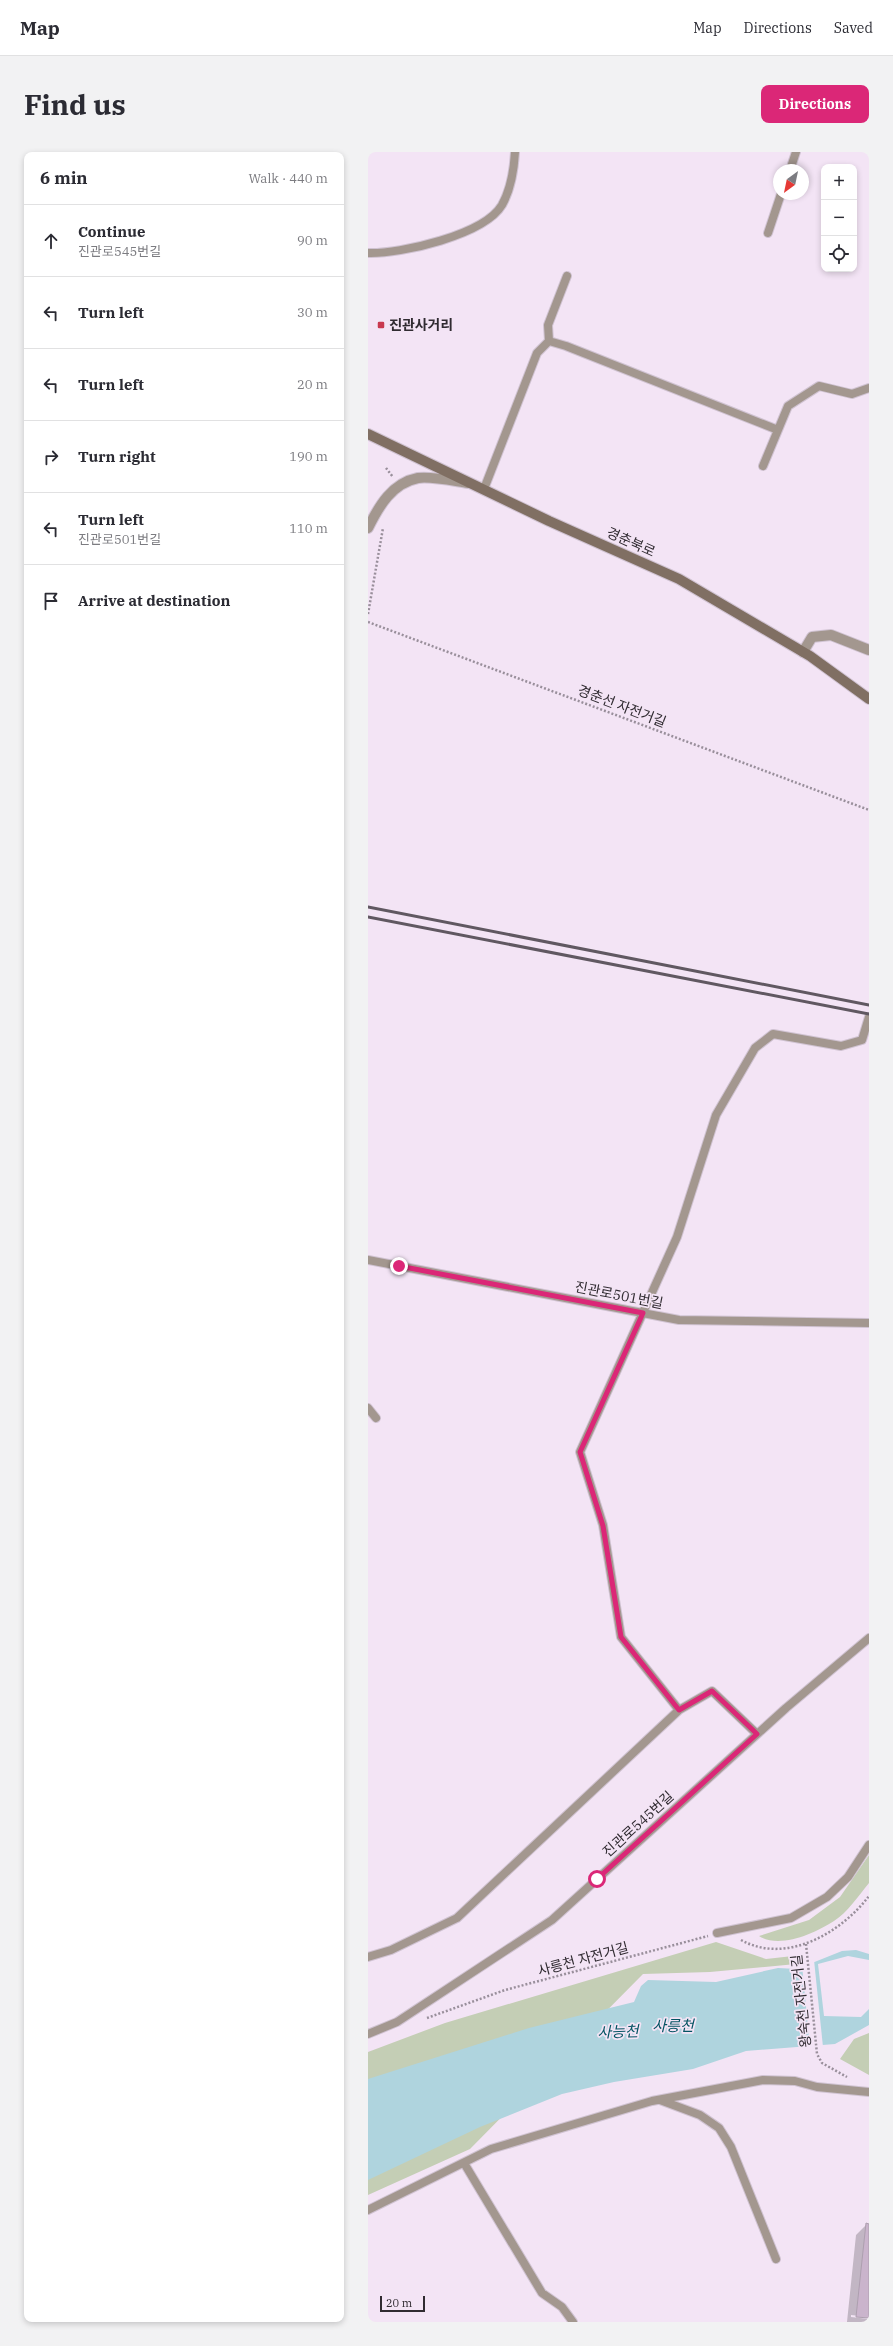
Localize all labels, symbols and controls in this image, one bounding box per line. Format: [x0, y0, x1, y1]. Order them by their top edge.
text: Map [20, 16, 60, 40]
text: Map [693, 19, 722, 37]
text: Directions [744, 19, 812, 37]
text: Saved [834, 19, 873, 37]
button: Directions [761, 85, 869, 123]
text: Find us [24, 86, 126, 123]
north arrow [773, 164, 809, 200]
map controls [821, 164, 857, 272]
button: + [821, 164, 857, 200]
text: 6 min [40, 167, 88, 189]
text: Walk · 440 m [249, 170, 328, 187]
button: − [821, 200, 857, 236]
text: Continue [78, 222, 145, 241]
icon: ahead [40, 230, 62, 252]
text: 90 m [297, 232, 328, 249]
button: locate [821, 236, 857, 272]
text: 진관로545번길 [78, 243, 161, 260]
icon: left [40, 302, 62, 324]
text: Turn left [78, 303, 144, 322]
text: 30 m [297, 304, 328, 321]
place label: 진관사거리 [389, 316, 453, 334]
marker: 진관사거리 [376, 320, 386, 330]
icon: left [40, 374, 62, 396]
text: Turn left [78, 375, 144, 394]
text: 20 m [297, 376, 328, 393]
icon: right [40, 446, 62, 468]
text: Turn right [78, 447, 156, 466]
text: 190 m [289, 448, 328, 465]
text: Turn left [78, 510, 144, 529]
icon: left [40, 518, 62, 540]
text: 110 m [289, 520, 328, 537]
street label: 경춘북로 [604, 523, 658, 561]
text: 진관로501번길 [78, 531, 161, 548]
icon: arrive [40, 590, 62, 612]
text: Arrive at destination [78, 591, 230, 610]
street label: 경춘선 자전거길 [575, 681, 669, 731]
route end [390, 1257, 408, 1275]
street label: 진관로501번길 [573, 1278, 665, 1312]
street label: 진관로545번길 [599, 1787, 677, 1861]
route start [588, 1870, 606, 1888]
street label: 사릉천 자전거길 [536, 1938, 630, 1980]
street label: 왕숙천 자전거길 [787, 1954, 815, 2048]
water label: 사릉천 [652, 2016, 696, 2035]
water label: 사능천 [597, 2021, 641, 2042]
scale bar [380, 2294, 425, 2313]
text: 20 m [386, 2296, 412, 2310]

